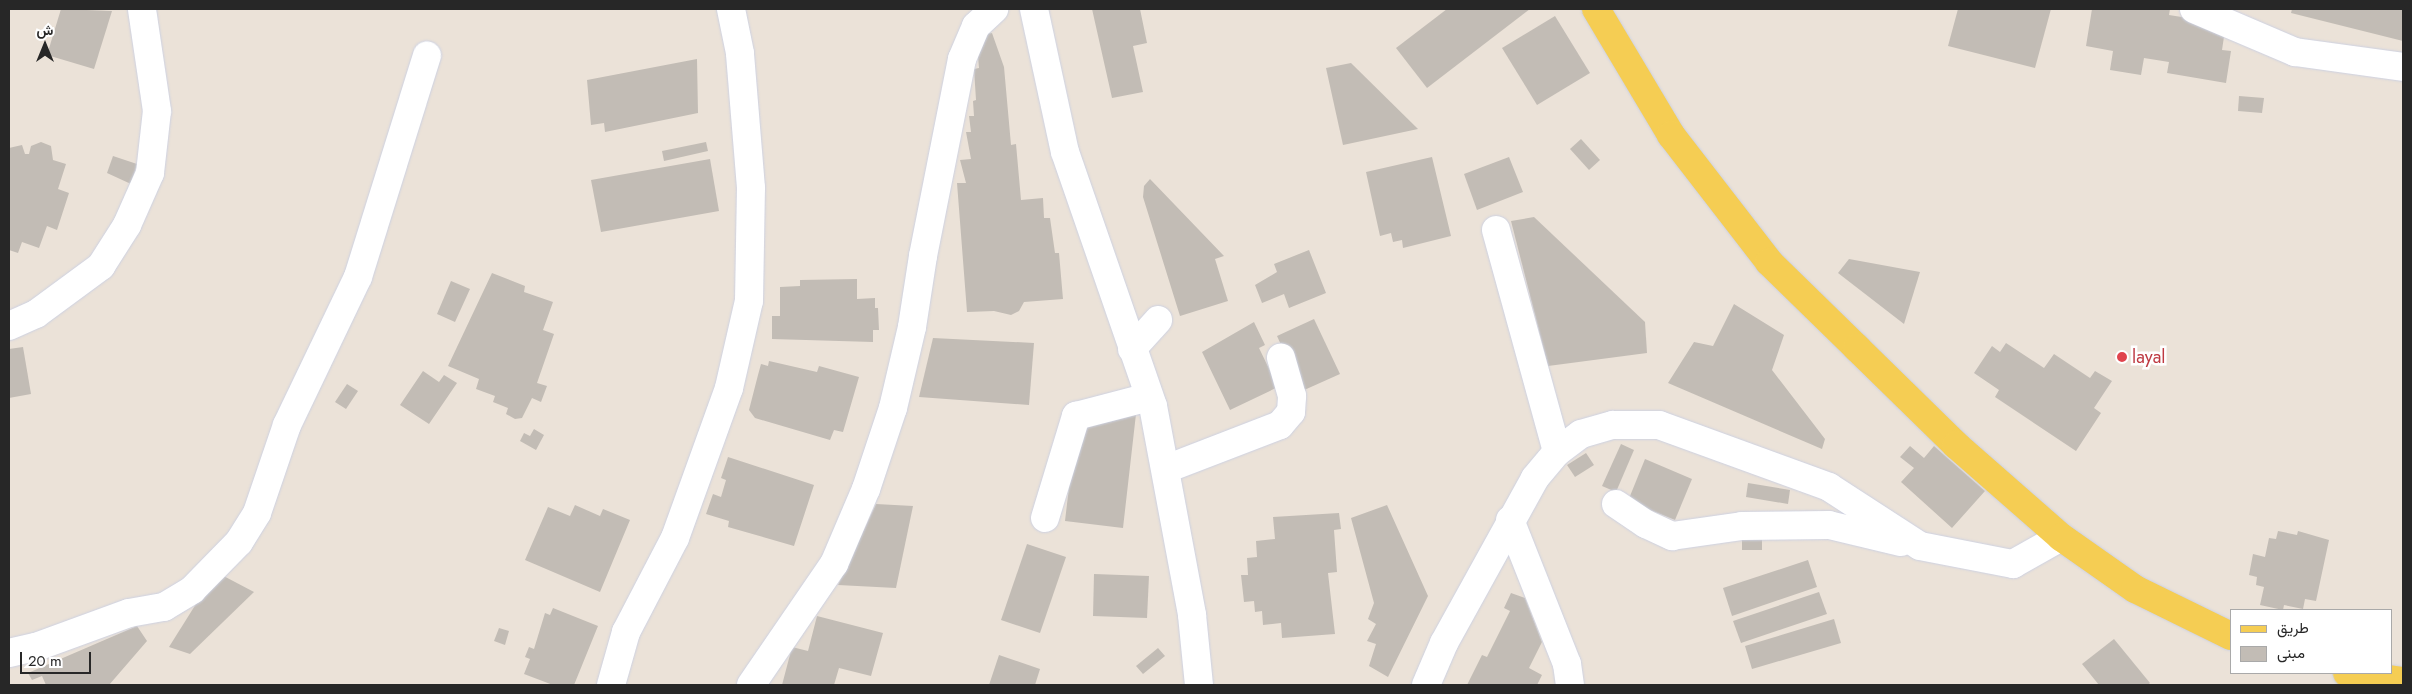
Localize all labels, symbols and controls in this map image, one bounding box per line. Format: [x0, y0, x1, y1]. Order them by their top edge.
north arrow [20, 20, 70, 70]
text: ش [37, 20, 53, 40]
place label: layal [2132, 346, 2165, 368]
marker: layal [2116, 351, 2128, 363]
legend [2230, 609, 2392, 674]
text: طريق [2277, 617, 2309, 639]
scale bar [22, 642, 94, 674]
text: مبنى [2277, 642, 2305, 664]
text: 20 m [28, 650, 62, 672]

